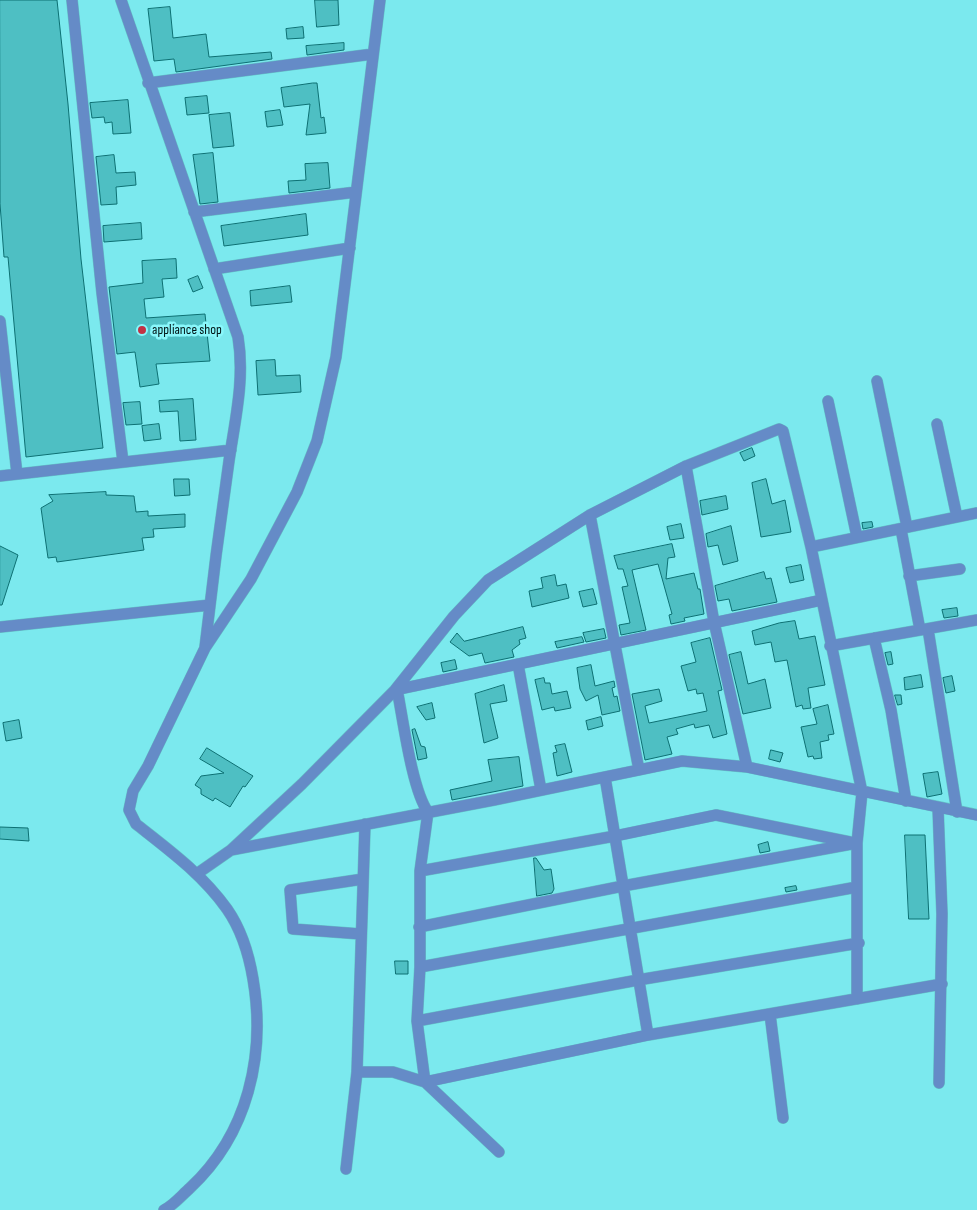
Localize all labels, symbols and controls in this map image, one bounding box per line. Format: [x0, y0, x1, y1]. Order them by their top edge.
place label: appliance shop [152, 322, 222, 338]
marker: appliance shop [136, 324, 148, 336]

